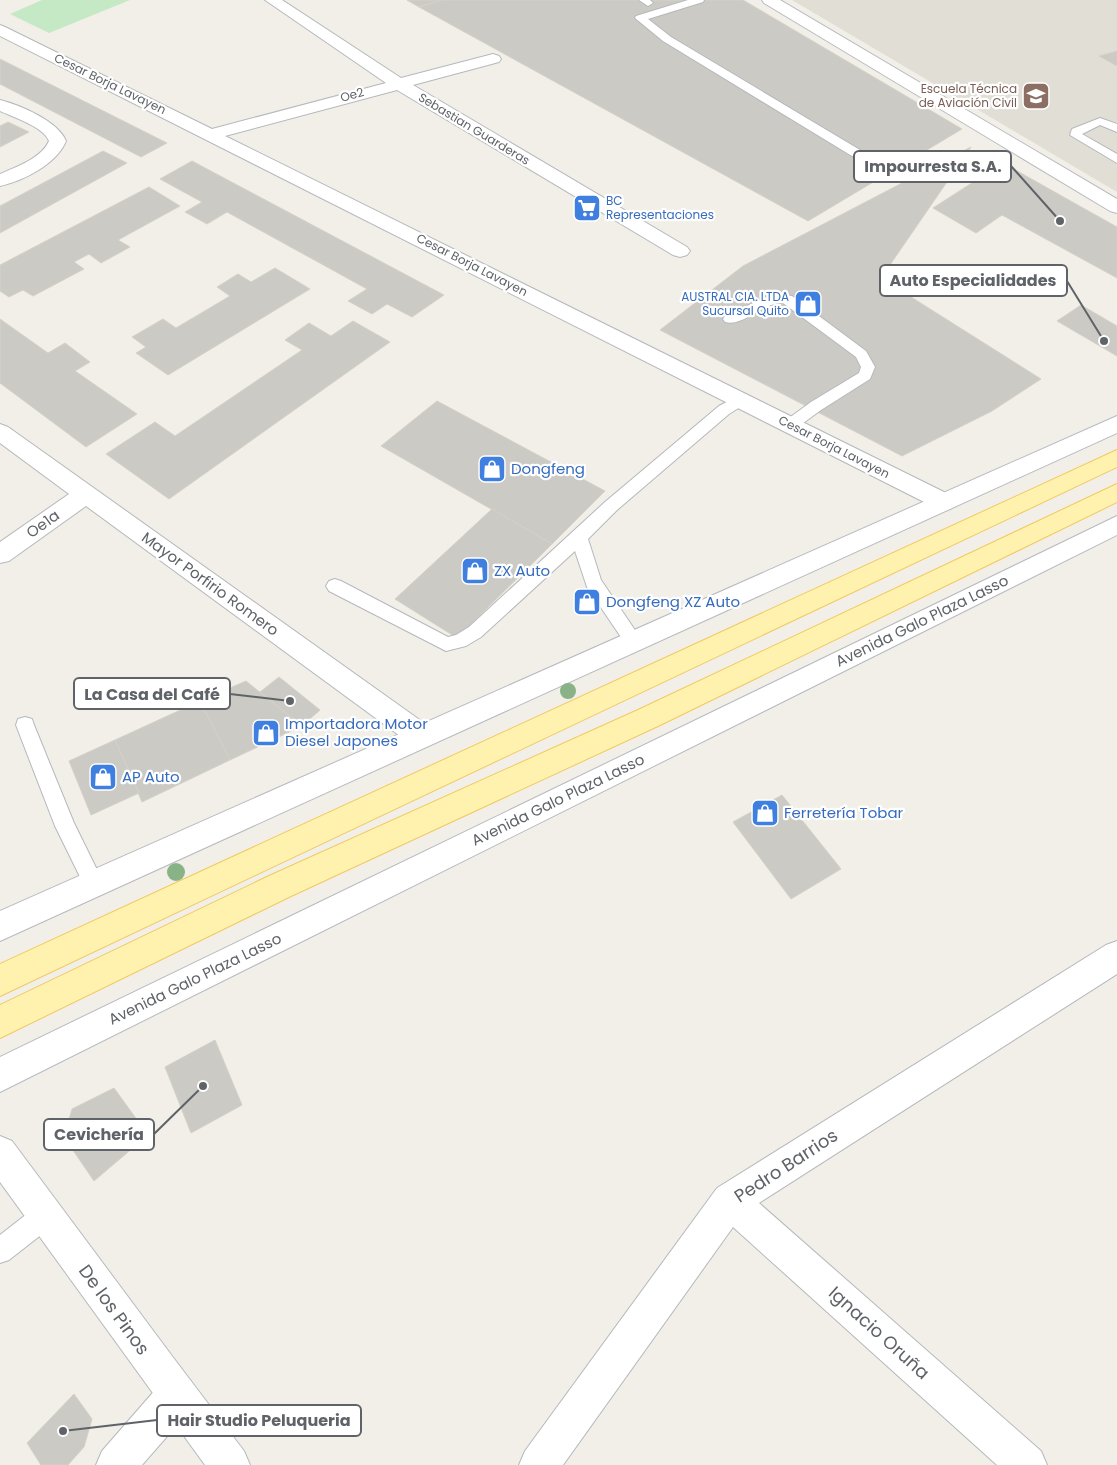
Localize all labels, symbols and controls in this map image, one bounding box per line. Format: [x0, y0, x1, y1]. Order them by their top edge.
street label: Cesar Borja Lavayen [51, 49, 169, 118]
place label: Escuela Técnica de Aviación Civil [919, 80, 1017, 111]
school or university icon: Escuela Técnica de Aviación Civil [1021, 81, 1051, 111]
street label: Oe2 [338, 83, 366, 106]
street label: Sebastian Guarderas [415, 89, 533, 169]
callout: Impourresta S.A. [854, 151, 1011, 182]
text: Impourresta S.A. [864, 155, 1002, 178]
place label: BC Representaciones [606, 192, 714, 223]
supermarket icon: BC Representaciones [572, 193, 602, 223]
street label: Cesar Borja Lavayen [414, 229, 531, 300]
callout: Auto Especialidades [880, 265, 1067, 296]
text: Auto Especialidades [889, 269, 1057, 292]
place label: AUSTRAL CIA. LTDA Sucursal Quito [681, 288, 789, 319]
shop icon: AUSTRAL CIA. LTDA Sucursal Quito [793, 289, 823, 319]
street label: Cesar Borja Lavayen [776, 411, 893, 482]
shop icon: Dongfeng [477, 454, 507, 484]
place label: Dongfeng [511, 458, 585, 479]
street label: Oe1a [22, 505, 63, 543]
street label: Mayor Porfirio Romero [137, 527, 283, 641]
shop icon: ZX Auto [460, 556, 490, 586]
place label: ZX Auto [494, 560, 550, 581]
street label: Avenida Galo Plaza Lasso [832, 569, 1012, 672]
shop icon: Dongfeng XZ Auto [572, 587, 602, 617]
place label: Dongfeng XZ Auto [606, 591, 740, 612]
callout: La Casa del Café [74, 678, 230, 709]
text: La Casa del Café [84, 683, 220, 706]
place label: Importadora Motor Diesel Japones [285, 713, 428, 751]
shop icon: Importadora Motor Diesel Japones [251, 718, 281, 748]
street label: Avenida Galo Plaza Lasso [468, 748, 648, 851]
shop icon: AP Auto [88, 762, 118, 792]
place label: AP Auto [122, 766, 180, 787]
shop icon: Ferretería Tobar [750, 798, 780, 828]
place label: Ferretería Tobar [784, 802, 904, 823]
street label: Avenida Galo Plaza Lasso [105, 927, 285, 1030]
callout: Cevichería [44, 1119, 154, 1150]
text: Cevichería [54, 1123, 144, 1146]
street label: Pedro Barrios [729, 1123, 842, 1208]
street label: De los Pinos [73, 1259, 156, 1360]
street label: Ignacio Oruña [823, 1280, 935, 1385]
callout: Hair Studio Peluqueria [157, 1405, 361, 1436]
text: Hair Studio Peluqueria [167, 1409, 351, 1432]

